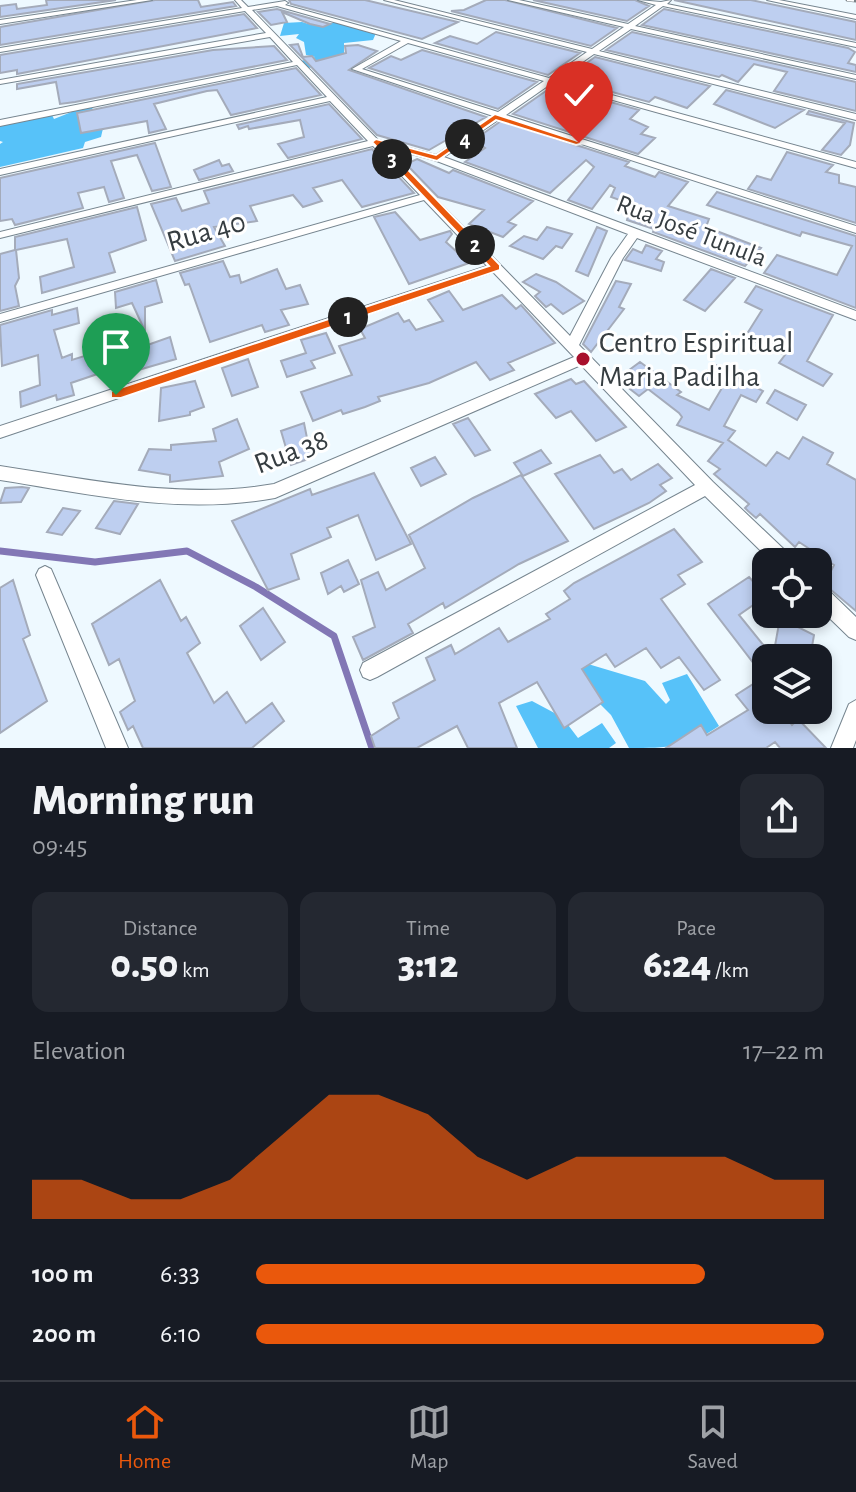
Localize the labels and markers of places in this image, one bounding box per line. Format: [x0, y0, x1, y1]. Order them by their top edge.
pin [545, 61, 613, 143]
pin: 4 [445, 119, 485, 159]
pin: 3 [372, 139, 412, 179]
pin: 2 [455, 225, 495, 265]
pin: 1 [328, 297, 368, 337]
pin [82, 313, 150, 395]
place label: Centro Espiritual Maria Padilha [599, 328, 793, 392]
marker: Centro Espiritual Maria Padilha [574, 350, 592, 368]

